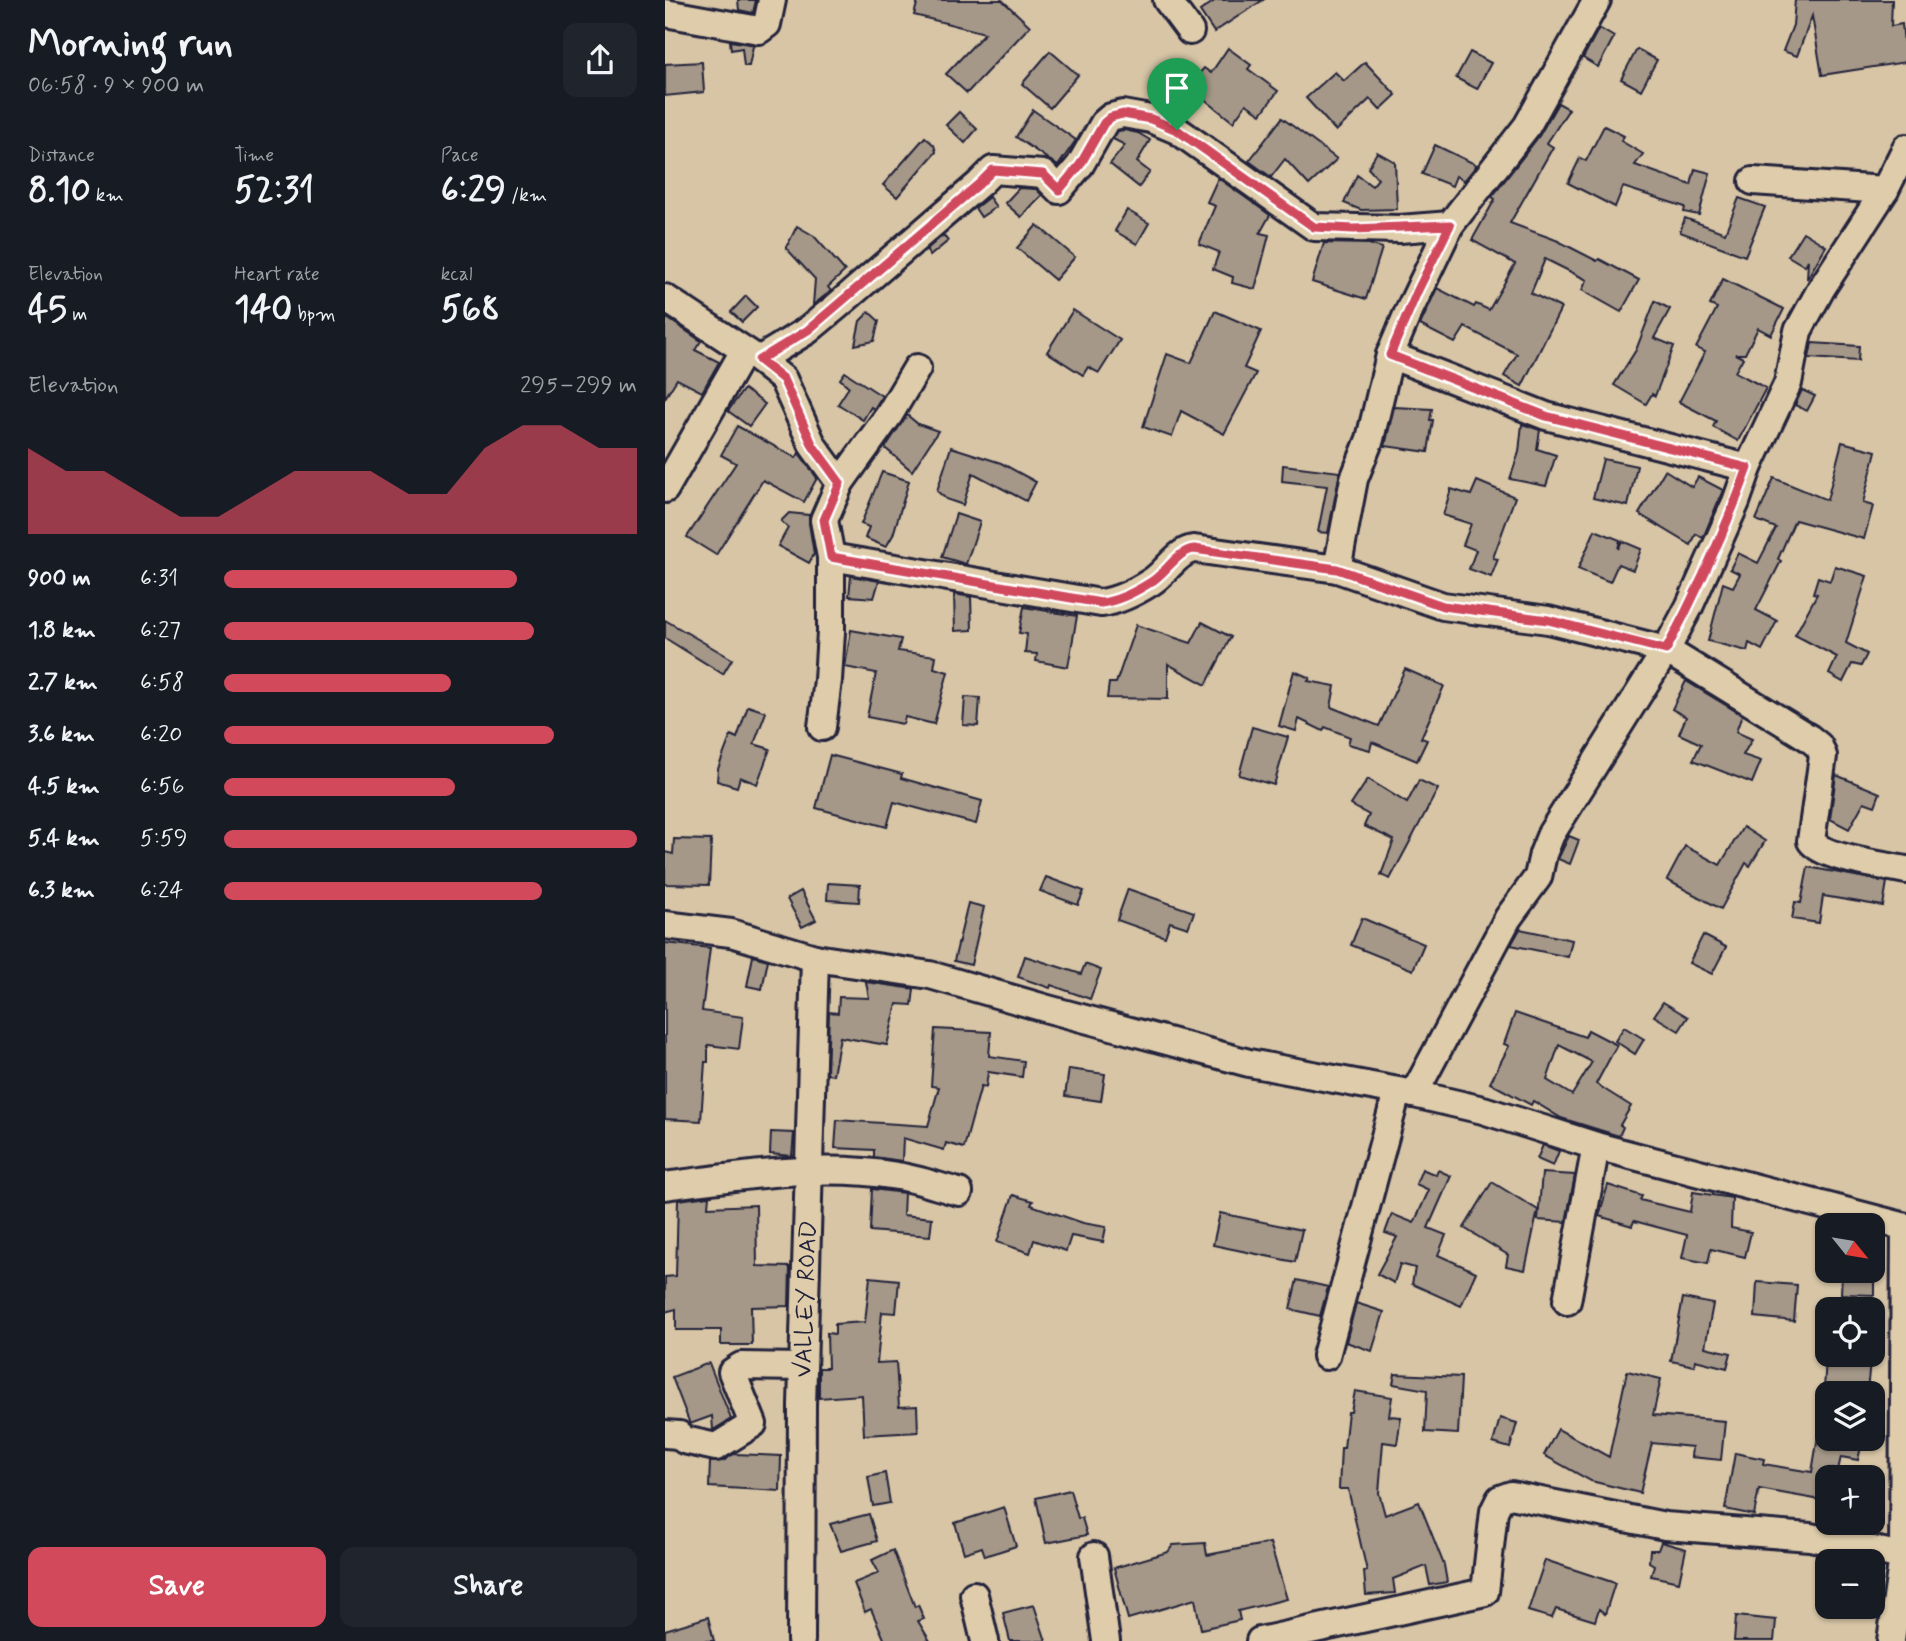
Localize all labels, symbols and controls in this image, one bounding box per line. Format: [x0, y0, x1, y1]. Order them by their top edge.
text: Morning run [28, 20, 233, 69]
button: share [563, 23, 637, 97]
pin [1147, 58, 1207, 130]
icon: arrive [1158, 69, 1196, 107]
text: 06:58 · 9 × 900 m [28, 71, 204, 101]
text: Distance [28, 143, 95, 168]
text: Time [234, 143, 274, 168]
text: Pace [441, 143, 478, 168]
text: 8.10 [28, 168, 91, 214]
text: 52:31 [234, 168, 314, 214]
text: 6:29 [441, 168, 506, 214]
text: km [91, 183, 124, 208]
text: /km [506, 183, 547, 208]
text: Elevation [28, 262, 103, 287]
text: Heart rate [234, 262, 320, 287]
text: kcal [441, 262, 473, 287]
text: 45 [28, 287, 67, 333]
text: 140 [234, 287, 292, 333]
text: 568 [441, 287, 500, 333]
text: m [67, 302, 87, 327]
text: bpm [292, 302, 336, 327]
text: Elevation [28, 371, 119, 401]
text: 295–299 m [520, 371, 637, 401]
text: 900 m [28, 564, 91, 594]
text: 6:31 [140, 564, 178, 594]
text: 1.8 km [28, 616, 96, 646]
text: 6:27 [140, 616, 181, 646]
text: 2.7 km [28, 668, 98, 698]
text: 6:58 [140, 668, 184, 698]
text: 3.6 km [28, 720, 95, 750]
text: 6:20 [140, 720, 182, 750]
text: 4.5 km [28, 772, 100, 802]
text: 6:56 [140, 772, 184, 802]
text: 5.4 km [28, 824, 100, 854]
text: 5:59 [140, 824, 187, 854]
text: 6.3 km [28, 876, 95, 906]
text: 6:24 [140, 876, 183, 906]
north arrow [1815, 1213, 1885, 1283]
map controls [1815, 1213, 1885, 1619]
street label: VALLEY ROAD [788, 1220, 825, 1378]
button: locate [1815, 1297, 1885, 1367]
button: layers [1815, 1381, 1885, 1451]
button: + [1815, 1465, 1885, 1535]
button: Save [28, 1547, 326, 1627]
button: Share [340, 1547, 637, 1627]
button: − [1815, 1549, 1885, 1619]

